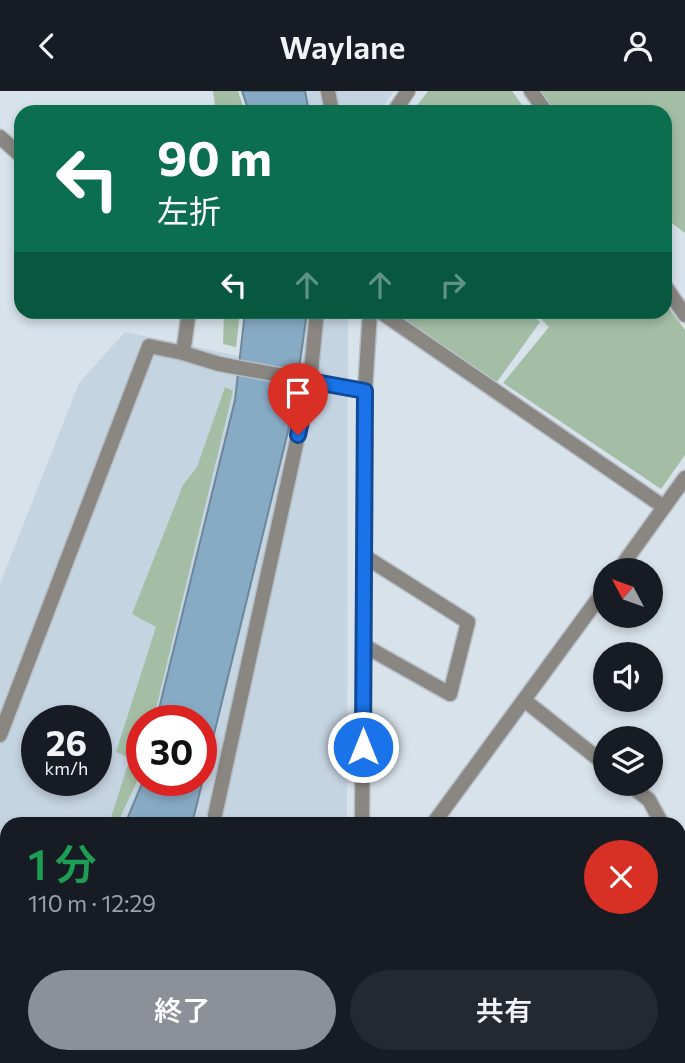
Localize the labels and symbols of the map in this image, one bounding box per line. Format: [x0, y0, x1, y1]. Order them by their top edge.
pin [268, 363, 328, 435]
north arrow [593, 558, 663, 628]
speed limit sign: 30 [126, 705, 217, 796]
position arrow [326, 710, 400, 784]

